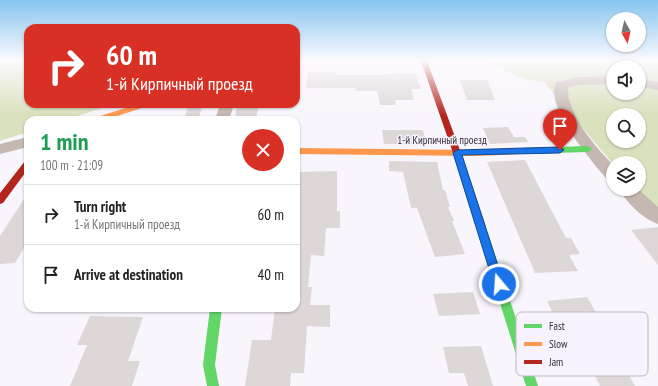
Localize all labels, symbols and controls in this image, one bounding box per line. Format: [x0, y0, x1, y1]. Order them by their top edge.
north arrow [606, 12, 646, 52]
map controls [606, 12, 646, 196]
text: 60 m [106, 36, 157, 73]
icon: right [40, 40, 92, 92]
button: sound [606, 60, 646, 100]
text: 1-й Кирпичный проезд [106, 72, 253, 95]
button: search [606, 108, 646, 148]
pin [543, 109, 577, 150]
icon: arrive [549, 115, 571, 137]
text: 1 min [40, 126, 88, 157]
button: close [242, 129, 284, 171]
street label: 1-й Кирпичный проезд [397, 133, 487, 147]
button: layers [606, 156, 646, 196]
text: 100 m · 21:09 [40, 157, 103, 174]
text: Turn right [74, 197, 126, 216]
icon: right [40, 204, 62, 226]
text: 60 m [258, 205, 284, 224]
text: 1-й Кирпичный проезд [74, 216, 180, 233]
position arrow [478, 263, 520, 305]
icon: arrive [40, 264, 62, 286]
text: Arrive at destination [74, 265, 183, 284]
text: 40 m [258, 265, 284, 284]
legend [516, 312, 648, 376]
text: Fast [549, 319, 565, 333]
text: Slow [549, 337, 568, 351]
text: Jam [548, 355, 563, 369]

